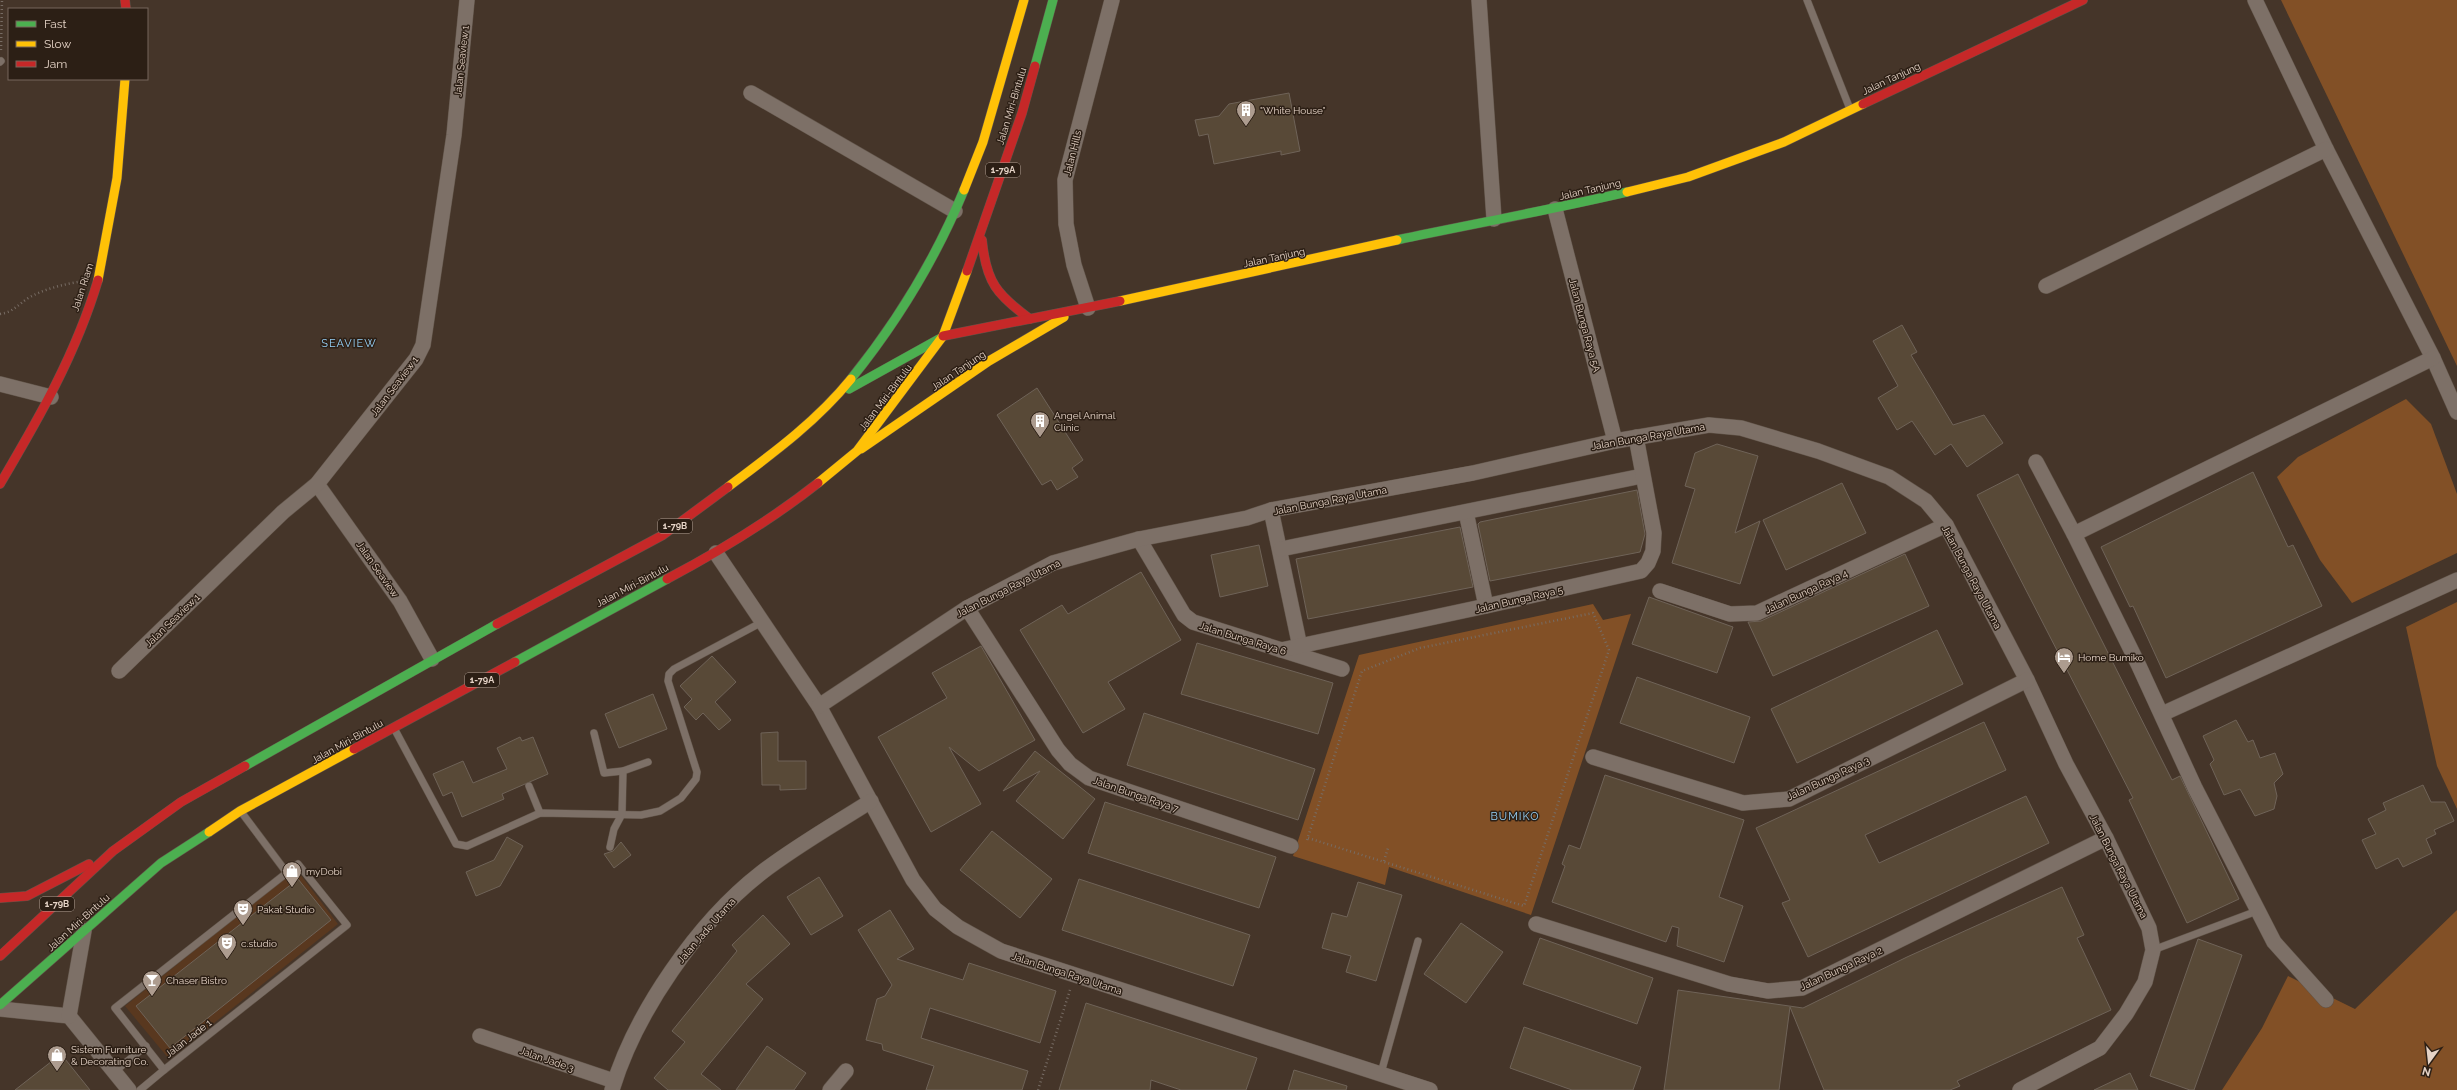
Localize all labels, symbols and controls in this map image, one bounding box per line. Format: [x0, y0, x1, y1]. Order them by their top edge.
legend [8, 8, 148, 80]
text: Fast [44, 17, 67, 31]
street label: Jalan Seaview 1 [452, 24, 471, 97]
text: Slow [44, 37, 71, 51]
text: Jam [44, 57, 67, 71]
street label: Jalan Tanjung [1860, 60, 1922, 97]
street label: Jalan Miri-Bintulu [995, 66, 1028, 146]
building icon: "White House" [1235, 99, 1257, 127]
place label: "White House" [1260, 105, 1326, 116]
street label: Jalan Hills [1062, 129, 1083, 177]
road number: 1-79A [986, 163, 1020, 177]
street label: Jalan Tanjung [1558, 177, 1622, 202]
street label: Jalan Tanjung [1242, 246, 1306, 269]
street label: Jalan Riam [70, 262, 95, 313]
street label: Jalan Bunga Raya 5A [1567, 277, 1602, 373]
district label: SEAVIEW [321, 337, 377, 350]
street label: Jalan Tanjung [929, 348, 987, 393]
street label: Jalan Seaview 1 [368, 354, 421, 418]
street label: Jalan Miri-Bintulu [857, 362, 914, 433]
building icon: Angel Animal Clinic [1029, 410, 1051, 438]
place label: Angel Animal Clinic [1054, 410, 1116, 433]
street label: Jalan Bunga Raya Utama [1590, 421, 1706, 452]
street label: Jalan Bunga Raya Utama [1272, 484, 1388, 517]
road number: 1-79B [658, 519, 692, 533]
street label: Jalan Bunga Raya Utama [1940, 524, 2003, 631]
street label: Jalan Seaview [354, 539, 401, 599]
street label: Jalan Bunga Raya Utama [954, 557, 1062, 620]
street label: Jalan Miri-Bintulu [594, 562, 670, 609]
street label: Jalan Bunga Raya 4 [1763, 567, 1850, 615]
street label: Jalan Bunga Raya 5 [1474, 584, 1565, 615]
street label: Jalan Seaview 1 [143, 591, 203, 649]
street label: Jalan Bunga Raya 6 [1198, 620, 1288, 657]
hotel icon: Home Bumiko [2053, 646, 2075, 674]
place label: Home Bumiko [2078, 652, 2144, 663]
road number: 1-79A [465, 673, 499, 687]
street label: Jalan Miri-Bintulu [310, 717, 385, 766]
street label: Jalan Bunga Raya 3 [1785, 755, 1871, 802]
street label: Jalan Bunga Raya 7 [1092, 775, 1181, 814]
district label: BUMIKO [1491, 810, 1539, 823]
street label: Jalan Bunga Raya Utama [2087, 812, 2150, 920]
shop icon: myDobi [281, 860, 303, 888]
place label: myDobi [306, 866, 342, 877]
street label: Jalan Miri-Bintulu [45, 891, 112, 953]
street label: Jalan Jade Utama [675, 896, 738, 965]
road number: 1-79B [40, 897, 74, 911]
theatre icon: Pakat Studio [232, 898, 254, 926]
place label: Pakat Studio [257, 904, 315, 915]
theatre icon: c.studio [216, 932, 238, 960]
place label: c.studio [241, 938, 277, 949]
street label: Jalan Bunga Raya 2 [1798, 945, 1884, 992]
street label: Jalan Bunga Raya Utama [1010, 950, 1123, 997]
bar icon: Chaser Bistro [141, 969, 163, 997]
place label: Chaser Bistro [166, 975, 227, 986]
street label: Jalan Jade 1 [163, 1017, 214, 1060]
north arrow [2409, 1042, 2449, 1082]
shop icon: Sistem Furniture & Decorating Co. [46, 1044, 68, 1072]
place label: Sistem Furniture & Decorating Co. [71, 1044, 148, 1067]
street label: Jalan Jade 3 [518, 1045, 575, 1074]
text: N [2421, 1064, 2432, 1079]

